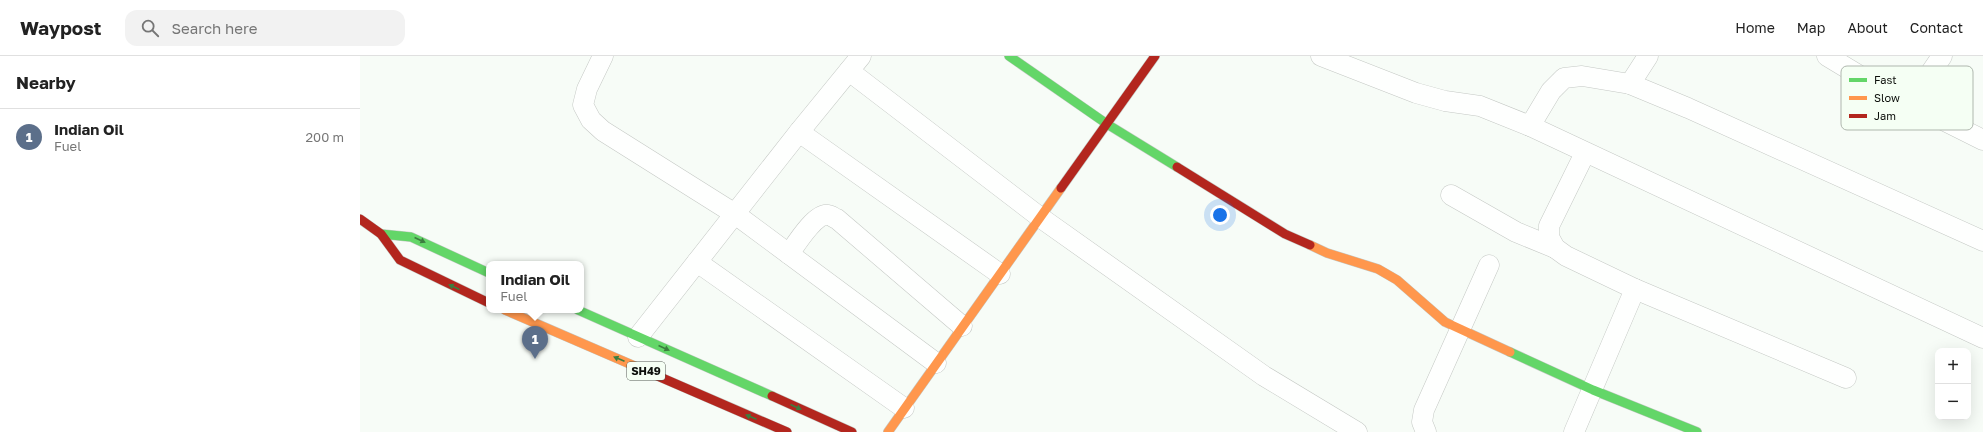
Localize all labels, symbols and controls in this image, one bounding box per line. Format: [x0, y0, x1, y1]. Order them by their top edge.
search box [125, 10, 405, 46]
text: Waypost [20, 16, 101, 39]
icon: search [139, 17, 161, 39]
text: Search here [171, 19, 257, 37]
text: Home [1735, 19, 1775, 36]
text: Map [1797, 19, 1825, 36]
text: About [1847, 19, 1888, 36]
text: Contact [1910, 19, 1963, 36]
legend [1841, 66, 1973, 130]
text: Nearby [16, 72, 76, 93]
text: Fast [1874, 73, 1897, 86]
text: Slow [1874, 91, 1900, 104]
text: Jam [1874, 109, 1896, 122]
text: Indian Oil [54, 120, 124, 138]
text: 1 [26, 129, 32, 145]
text: 200 m [306, 129, 344, 145]
text: Fuel [54, 138, 81, 154]
your location [1210, 205, 1230, 225]
one-way arrow [414, 238, 426, 244]
popup [486, 261, 584, 313]
text: Indian Oil [500, 270, 570, 288]
one-way arrow [448, 284, 459, 290]
text: Fuel [500, 288, 527, 304]
pin: 1 [522, 326, 548, 359]
one-way arrow [659, 346, 671, 352]
map controls [1935, 348, 1971, 420]
button: + [1935, 348, 1971, 384]
one-way arrow [613, 356, 624, 362]
road number: SH49 [627, 362, 665, 380]
button: − [1935, 384, 1971, 420]
one-way arrow [790, 404, 802, 410]
one-way arrow [744, 413, 756, 419]

